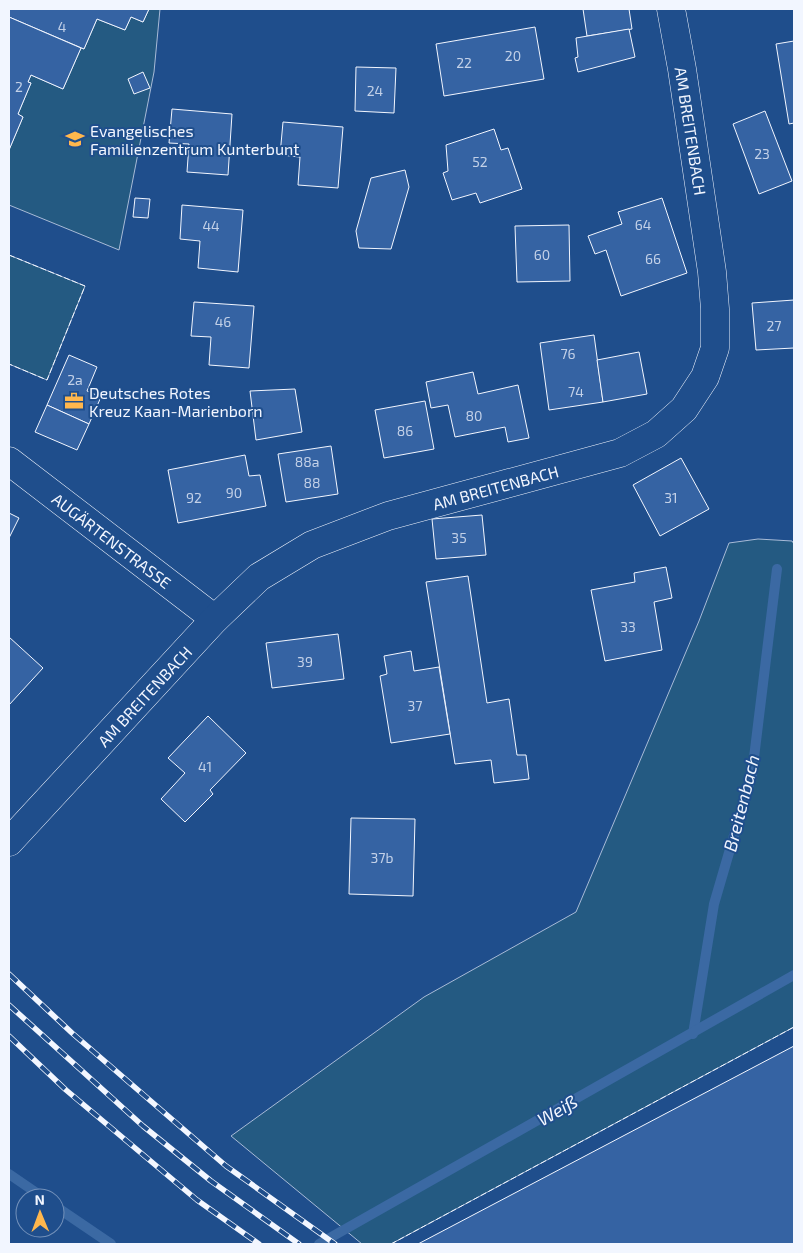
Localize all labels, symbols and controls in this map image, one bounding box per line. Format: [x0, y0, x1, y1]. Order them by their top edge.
house number: 4 [58, 18, 66, 35]
house number: 20 [505, 47, 521, 64]
house number: 22 [456, 54, 472, 71]
street label: AM BREITENBACH [671, 65, 711, 197]
house number: 2 [15, 78, 23, 95]
house number: 24 [367, 82, 383, 99]
place label: Evangelisches Familienzentrum Kunterbunt [90, 121, 299, 158]
school or university icon: Evangelisches Familienzentrum Kunterbunt [64, 128, 86, 150]
house number: 23 [754, 145, 770, 162]
house number: 52 [472, 153, 488, 170]
house number: 64 [635, 216, 651, 233]
house number: 44 [202, 217, 220, 234]
house number: 60 [534, 246, 550, 263]
house number: 66 [645, 250, 661, 267]
house number: 46 [215, 313, 231, 330]
house number: 27 [766, 317, 782, 334]
house number: 76 [560, 345, 576, 362]
house number: 2a [67, 371, 83, 388]
place label: Deutsches Rotes Kreuz Kaan-Marienborn [89, 383, 263, 420]
house number: 74 [568, 383, 584, 400]
office icon: Deutsches Rotes Kreuz Kaan-Marienborn [63, 390, 85, 412]
house number: 80 [466, 407, 482, 424]
house number: 86 [397, 422, 413, 439]
house number: 88a [295, 453, 319, 470]
street label: AM BREITENBACH [430, 461, 561, 513]
house number: 88 [304, 474, 321, 491]
house number: 90 [226, 484, 242, 501]
street label: AUGÄRTENSTRASSE [49, 488, 175, 592]
house number: 92 [186, 489, 202, 506]
house number: 31 [664, 489, 678, 506]
house number: 35 [451, 529, 467, 546]
house number: 33 [620, 618, 636, 635]
street label: AM BREITENBACH [93, 642, 195, 750]
house number: 39 [297, 653, 313, 670]
house number: 37 [408, 697, 422, 714]
water label: Breitenbach [718, 752, 764, 854]
house number: 41 [198, 758, 212, 775]
house number: 37b [371, 849, 393, 866]
water label: Weiß [533, 1090, 581, 1130]
north arrow [15, 1188, 65, 1238]
text: N [35, 1191, 45, 1208]

